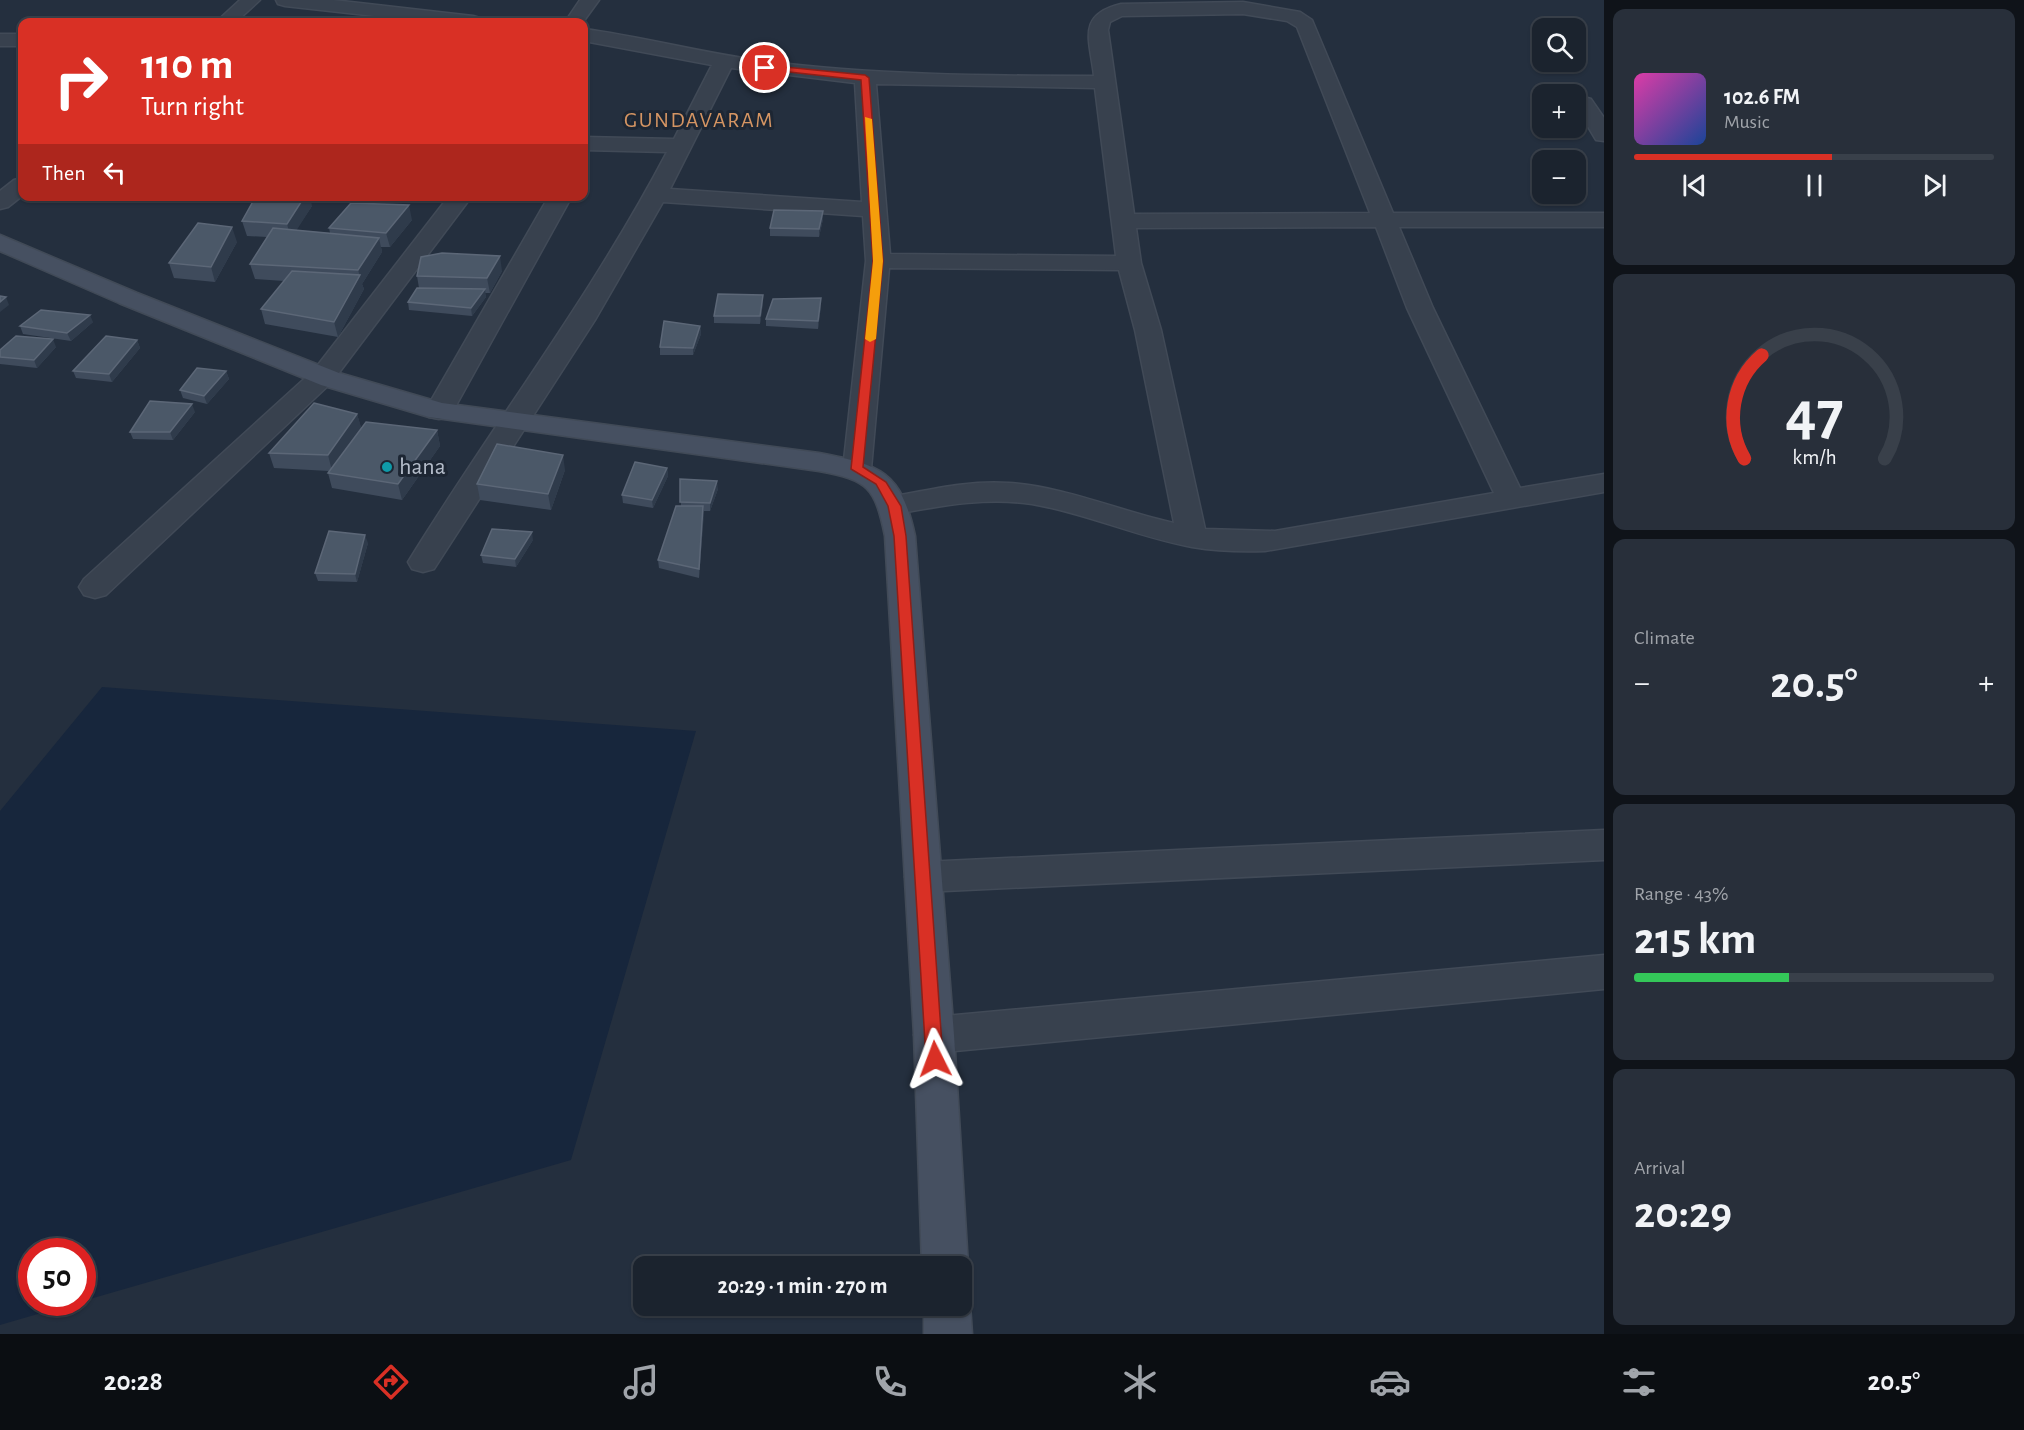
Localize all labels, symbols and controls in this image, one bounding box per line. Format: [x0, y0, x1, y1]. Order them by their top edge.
map controls [1532, 18, 1586, 204]
button: search [1532, 18, 1586, 72]
icon: right [42, 42, 120, 120]
pin [739, 42, 790, 93]
text: 110 m [141, 44, 233, 86]
icon: arrive [748, 51, 781, 84]
button: + [1532, 84, 1586, 138]
text: 102.6 FM [1724, 86, 1800, 108]
text: Turn right [141, 93, 244, 120]
district label: GUNDAVARAM [624, 109, 774, 131]
text: Music [1724, 112, 1770, 132]
button: − [1532, 150, 1586, 204]
icon: left [98, 156, 131, 189]
text: Then [42, 162, 86, 184]
icon: previous [1678, 169, 1711, 202]
icon: pause [1798, 169, 1831, 202]
icon: next [1918, 169, 1951, 202]
text: 47 [1785, 383, 1843, 445]
text: km/h [1792, 447, 1836, 468]
place label: hana [399, 455, 446, 479]
marker: hana [380, 460, 394, 474]
text: Climate [1634, 628, 1695, 648]
text: 20.5° [1770, 661, 1858, 706]
text: − [1634, 667, 1650, 700]
text: + [1978, 667, 1994, 700]
text: Range · 43% [1634, 884, 1729, 904]
text: 215 km [1634, 917, 1756, 962]
position arrow [903, 1027, 967, 1091]
text: Arrival [1634, 1158, 1685, 1178]
text: 20:29 [1634, 1191, 1732, 1236]
speed limit sign: 50 [18, 1238, 96, 1316]
text: 20:29 · 1 min · 270 m [718, 1275, 888, 1297]
icon: directions [370, 1361, 412, 1403]
icon: music [620, 1361, 662, 1403]
icon: phone [869, 1361, 911, 1403]
icon: climate [1119, 1361, 1161, 1403]
icon: car [1369, 1361, 1411, 1403]
icon: filters [1618, 1361, 1660, 1403]
text: 20:28 [104, 1368, 163, 1395]
text: 20.5° [1868, 1368, 1920, 1395]

